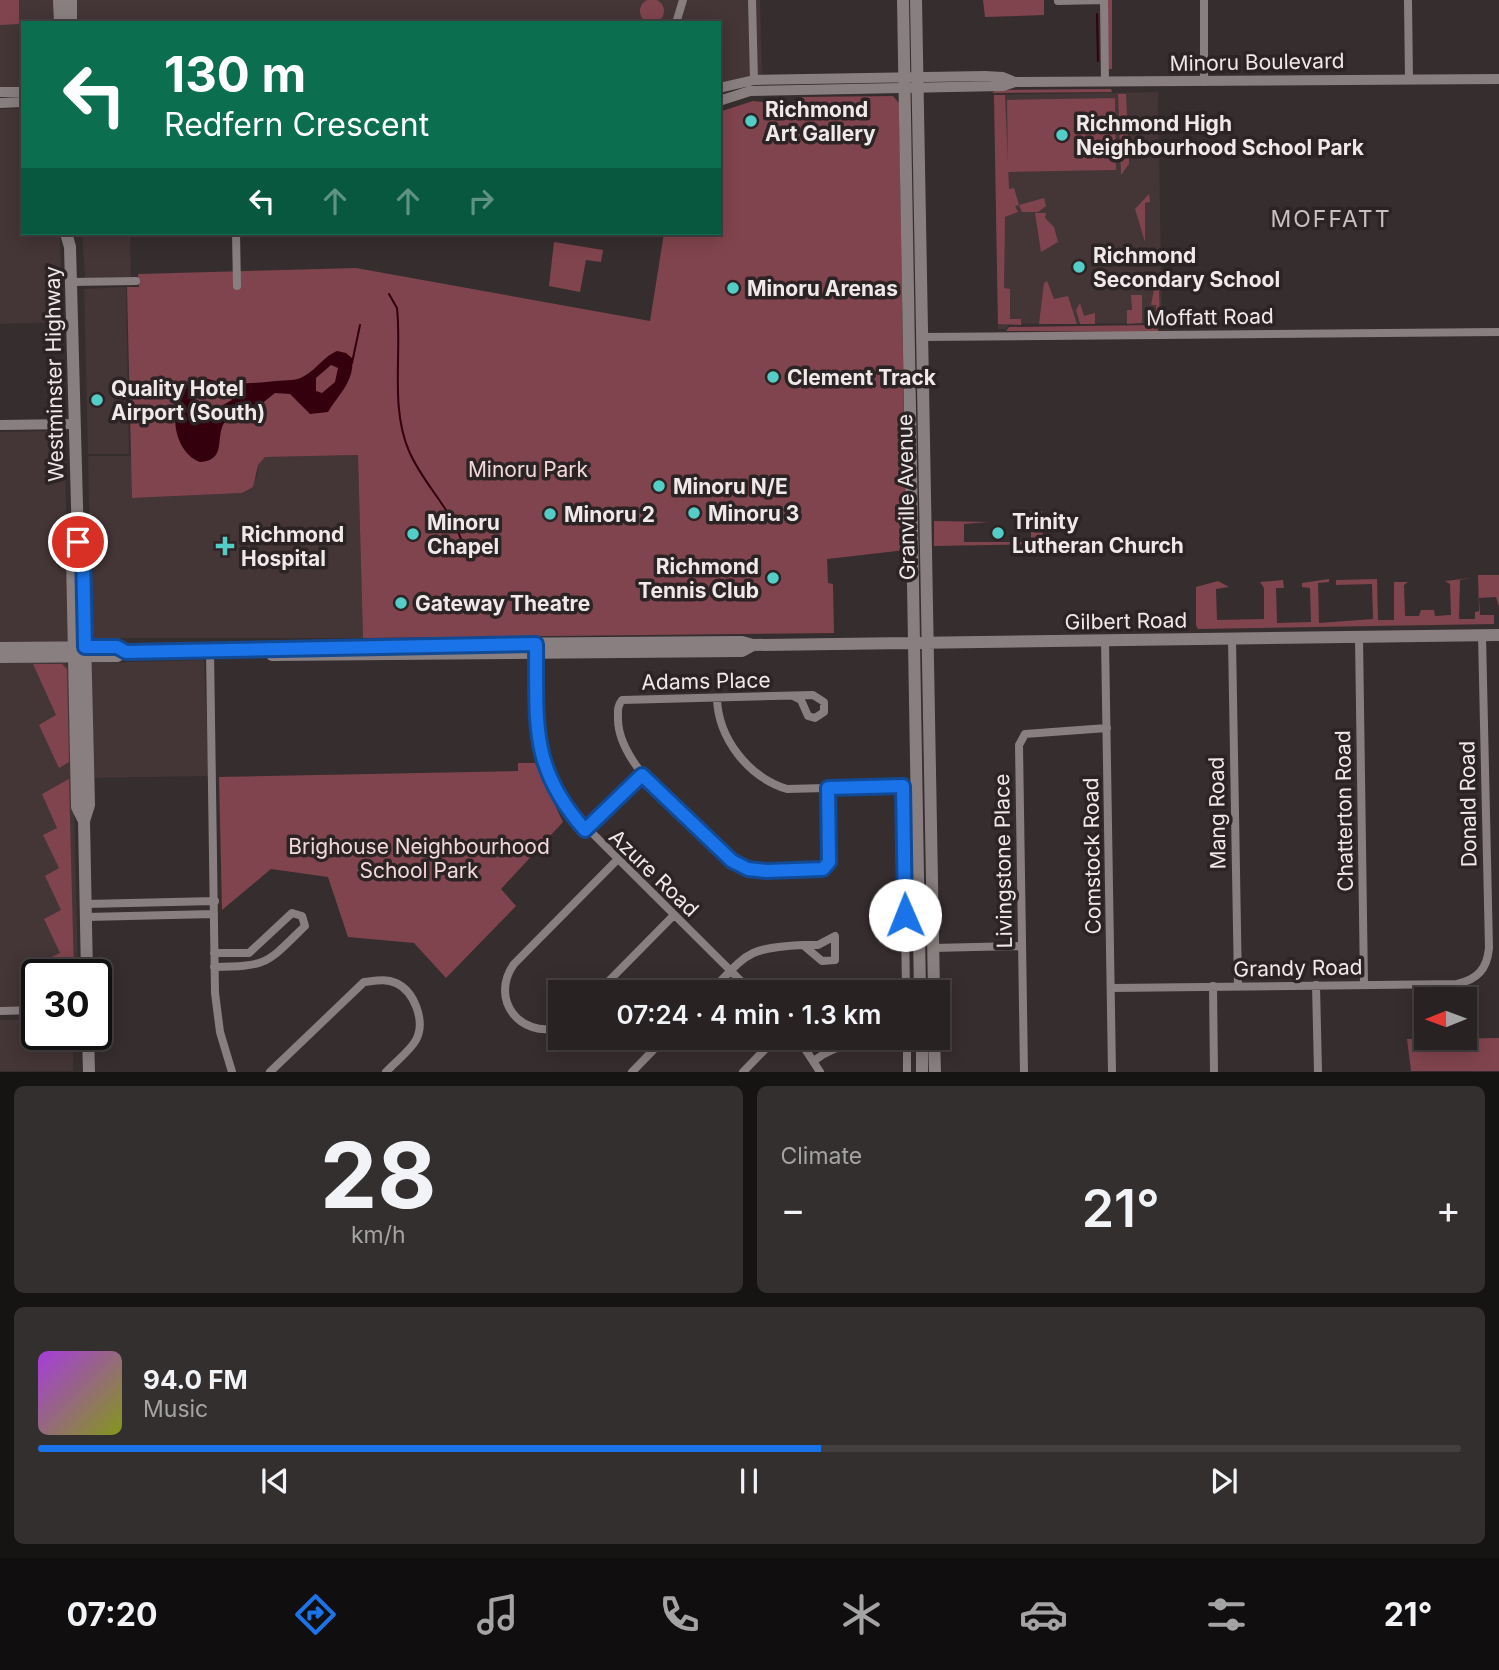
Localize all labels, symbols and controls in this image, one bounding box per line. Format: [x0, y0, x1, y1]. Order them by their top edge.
text: 130 m [164, 45, 306, 104]
street label: Minoru Boulevard [1169, 48, 1345, 76]
icon: left [49, 49, 140, 140]
place label: Richmond Art Gallery [765, 97, 876, 146]
text: Redfern Crescent [164, 105, 429, 144]
place label: Richmond High Neighbourhood School Park [1076, 111, 1365, 160]
marker: Richmond Art Gallery [743, 113, 759, 129]
marker: Richmond High Neighbourhood School Park [1054, 127, 1070, 143]
icon: left [243, 182, 281, 220]
icon: ahead [316, 182, 354, 220]
icon: ahead [389, 182, 427, 220]
icon: right [462, 182, 500, 220]
district label: MOFFATT [1270, 205, 1392, 233]
place label: Richmond Secondary School [1093, 243, 1280, 292]
marker: Richmond Secondary School [1071, 259, 1087, 275]
street label: Westminster Highway [40, 266, 68, 482]
place label: Minoru Arenas [747, 276, 898, 301]
marker: Minoru Arenas [725, 280, 741, 296]
street label: Moffatt Road [1146, 303, 1274, 331]
place label: Clement Track [787, 365, 937, 390]
marker: Clement Track [765, 369, 781, 385]
place label: Quality Hotel Airport (South) [111, 376, 265, 425]
marker: Quality Hotel Airport (South) [89, 392, 105, 408]
street label: Granville Avenue [892, 414, 920, 580]
park label: Minoru Park [468, 457, 589, 482]
place label: Minoru N/E [673, 474, 788, 499]
marker: Minoru N/E [651, 478, 667, 494]
place label: Minoru 3 [708, 501, 799, 526]
place label: Minoru 2 [564, 502, 655, 527]
marker: Minoru 3 [686, 505, 702, 521]
marker: Minoru 2 [542, 506, 558, 522]
place label: Trinity Lutheran Church [1012, 509, 1184, 558]
place label: Minoru Chapel [427, 510, 500, 559]
pin [48, 512, 108, 572]
place label: Richmond Hospital [241, 522, 344, 571]
icon: arrive [59, 523, 97, 561]
marker: Trinity Lutheran Church [990, 525, 1006, 541]
marker: Minoru Chapel [405, 526, 421, 542]
marker: Richmond Hospital [215, 536, 235, 556]
place label: Richmond Tennis Club [638, 554, 759, 603]
marker: Richmond Tennis Club [765, 570, 781, 586]
place label: Gateway Theatre [415, 591, 590, 616]
marker: Gateway Theatre [393, 595, 409, 611]
street label: Gilbert Road [1064, 607, 1188, 635]
street label: Adams Place [641, 667, 771, 695]
street label: Chatterton Road [1330, 730, 1358, 892]
street label: Donald Road [1454, 741, 1482, 867]
street label: Mang Road [1204, 756, 1230, 870]
street label: Livingstone Place [989, 774, 1017, 948]
street label: Comstock Road [1078, 777, 1106, 935]
street label: Azure Road [604, 824, 704, 922]
park label: Brighouse Neighbourhood School Park [288, 834, 550, 883]
position arrow [868, 878, 942, 952]
street label: Grandy Road [1233, 954, 1363, 982]
speed limit sign: 30 [21, 959, 112, 1050]
north arrow [1414, 987, 1477, 1050]
map controls [1414, 987, 1477, 1050]
text: 07:24 · 4 min · 1.3 km [617, 999, 881, 1030]
text: 28 [320, 1120, 437, 1230]
text: Climate [781, 1142, 862, 1170]
text: 21° [1082, 1177, 1160, 1240]
text: − [781, 1186, 806, 1232]
text: + [1436, 1186, 1461, 1232]
text: km/h [351, 1221, 406, 1249]
text: 94.0 FM [143, 1364, 248, 1395]
text: Music [143, 1395, 208, 1423]
icon: previous [256, 1462, 294, 1500]
icon: pause [730, 1462, 768, 1500]
icon: next [1205, 1462, 1243, 1500]
icon: directions [291, 1590, 340, 1639]
icon: music [473, 1590, 522, 1639]
icon: phone [655, 1590, 704, 1639]
icon: climate [837, 1590, 886, 1639]
icon: car [1019, 1590, 1068, 1639]
icon: filters [1202, 1590, 1251, 1639]
text: 07:20 [67, 1595, 157, 1634]
text: 21° [1384, 1595, 1432, 1634]

